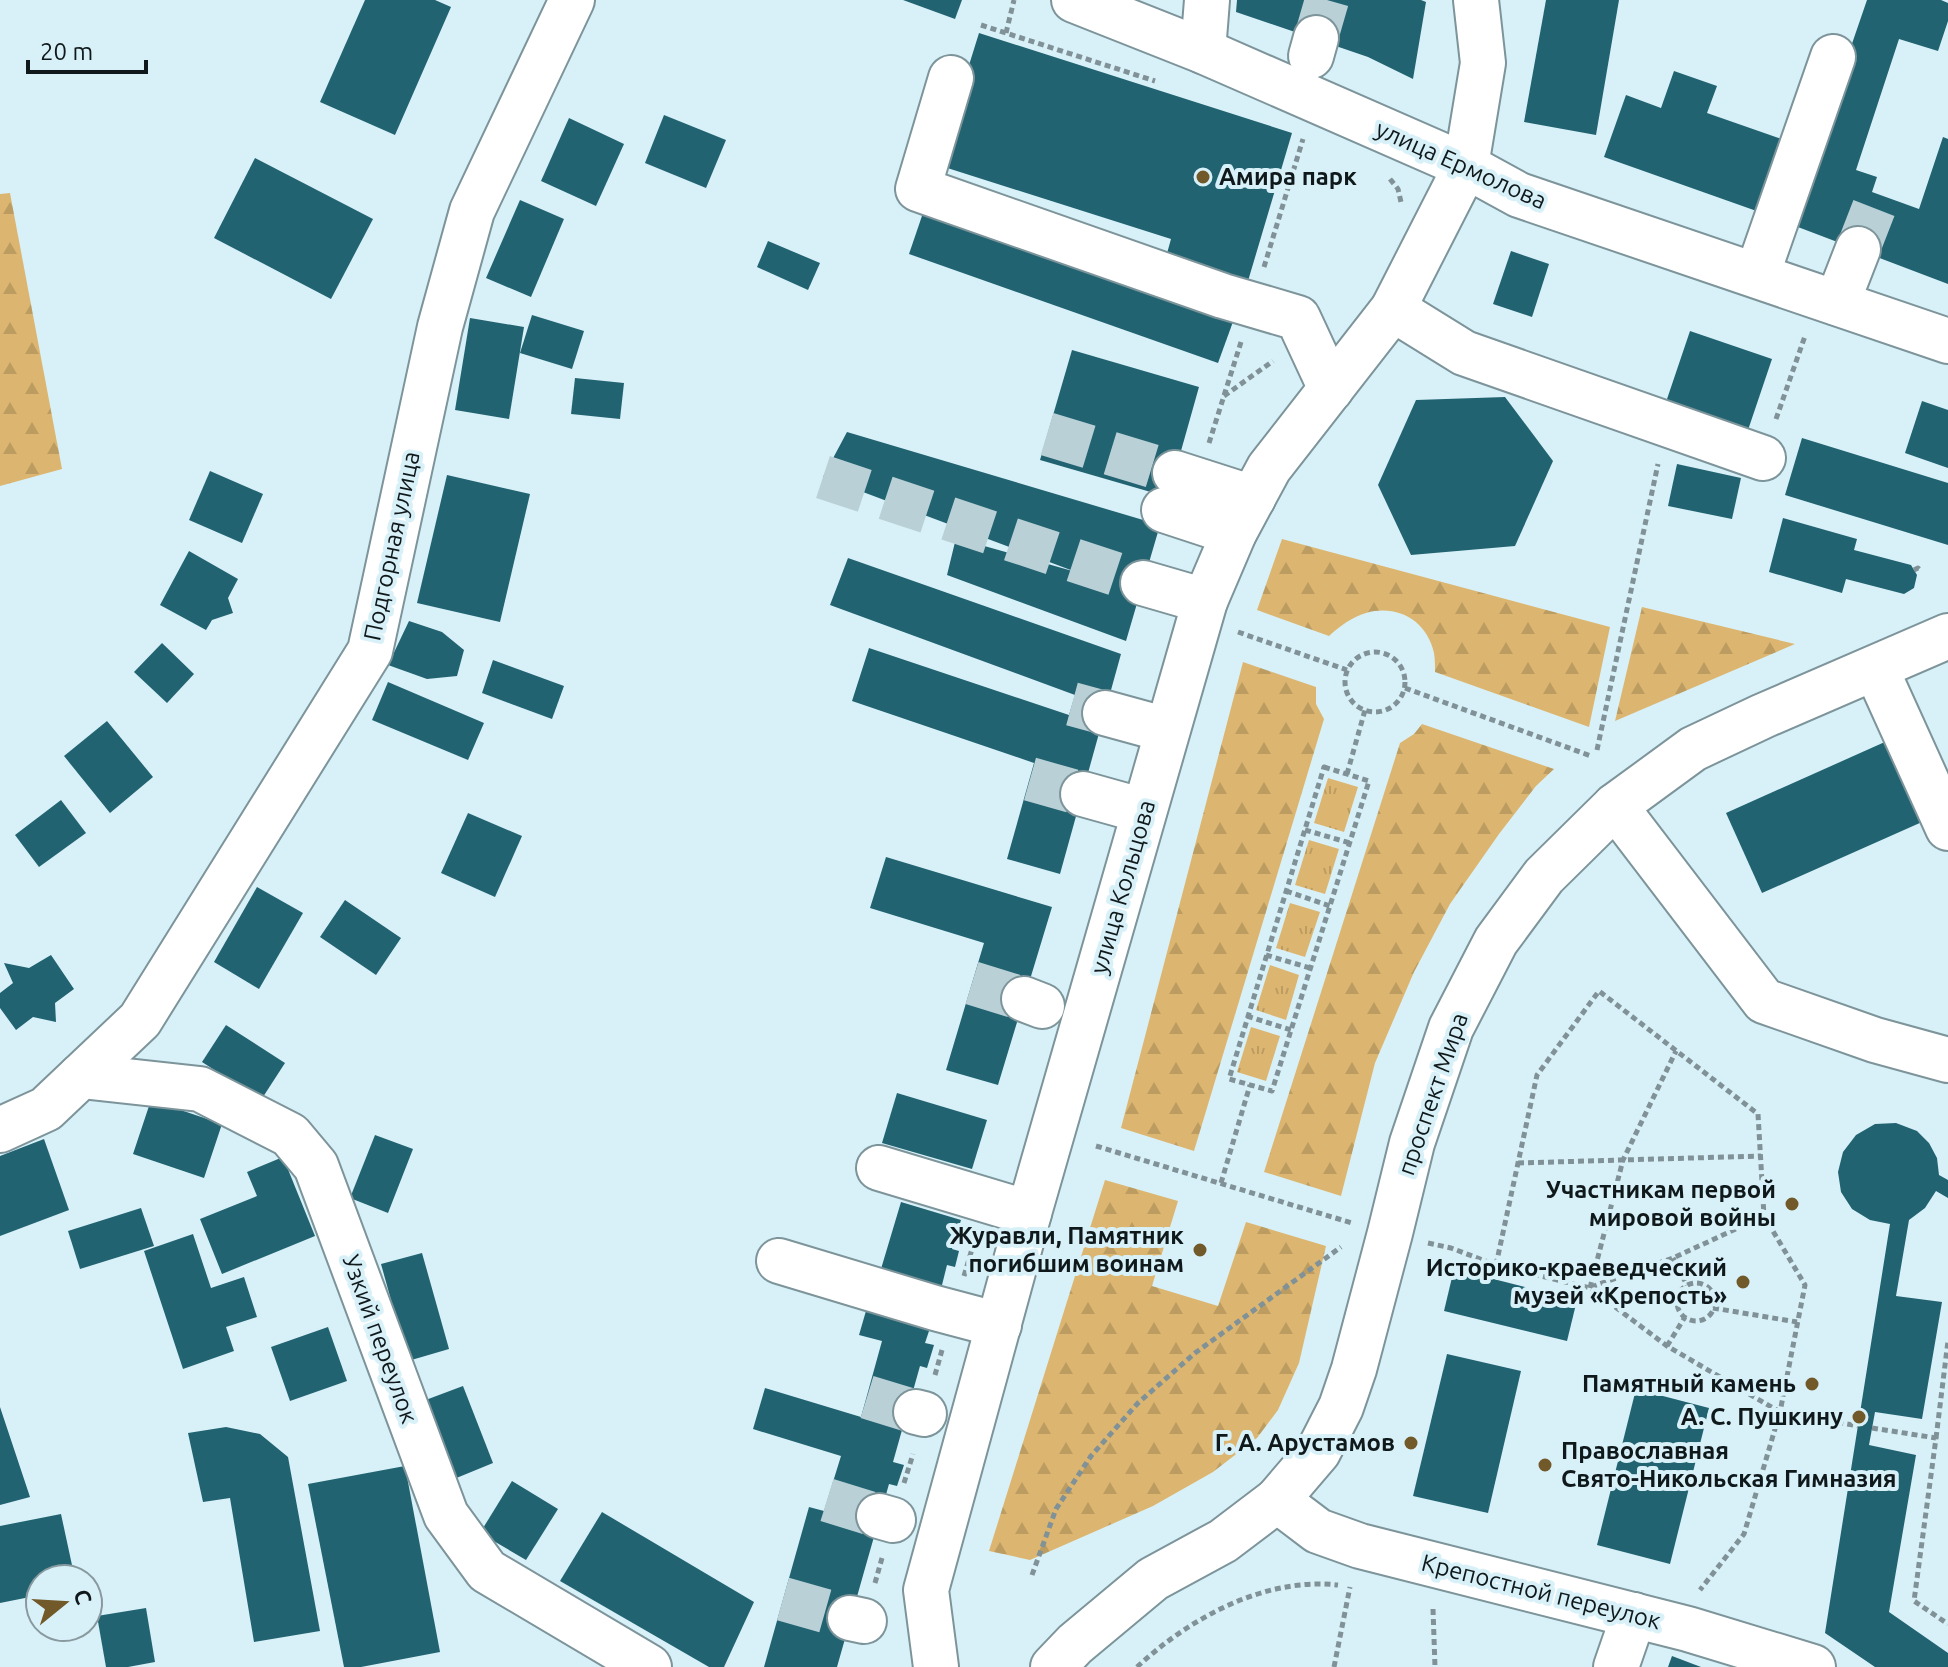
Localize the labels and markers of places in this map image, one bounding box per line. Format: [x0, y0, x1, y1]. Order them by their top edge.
place label: Амира парк [1219, 163, 1357, 190]
marker: Амира парк [1194, 168, 1212, 186]
place label: Участникам первой мировой войны [1546, 1176, 1776, 1231]
marker: Участникам первой мировой войны [1783, 1195, 1801, 1213]
place label: Журавли, Памятник погибшим воинам [950, 1222, 1184, 1277]
marker: Журавли, Памятник погибшим воинам [1191, 1241, 1209, 1259]
place label: Историко-краеведческий музей «Крепость» [1426, 1254, 1727, 1309]
marker: Историко-краеведческий музей «Крепость» [1734, 1273, 1752, 1291]
place label: Памятный камень [1582, 1370, 1796, 1397]
marker: Памятный камень [1803, 1375, 1821, 1393]
place label: А. С. Пушкину [1681, 1403, 1843, 1430]
marker: А. С. Пушкину [1850, 1408, 1868, 1426]
place label: Г. А. Арустамов [1215, 1429, 1395, 1456]
marker: Г. А. Арустамов [1402, 1434, 1420, 1452]
place label: Православная Свято-Никольская Гимназия [1561, 1437, 1897, 1492]
marker: Православная Свято-Никольская Гимназия [1536, 1456, 1554, 1474]

